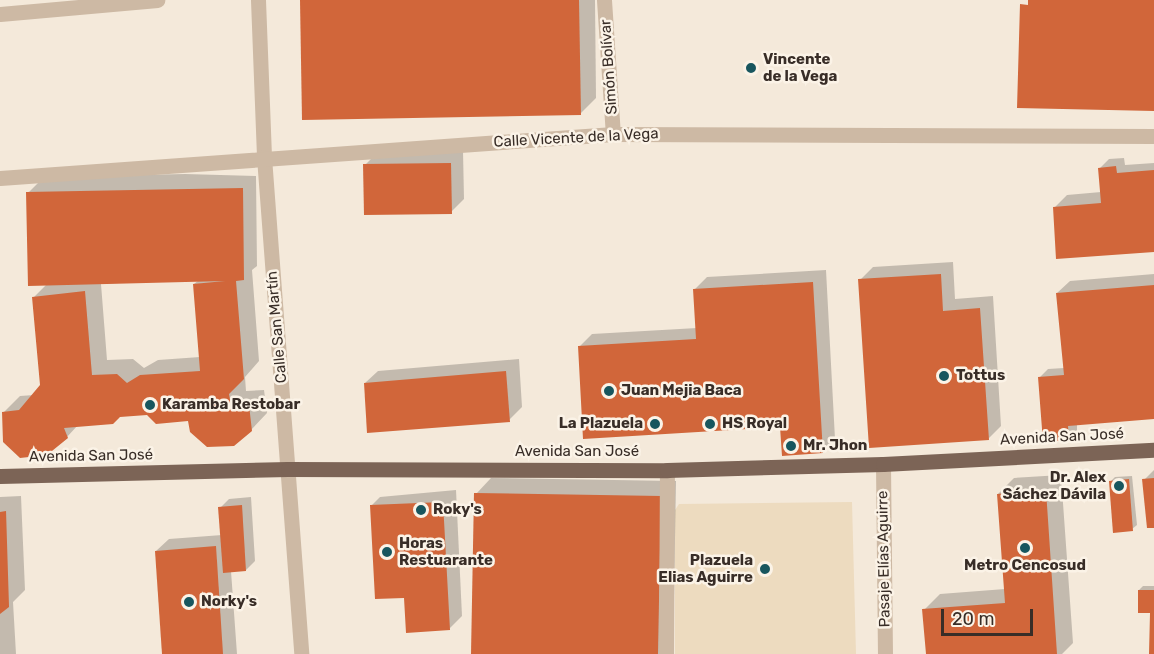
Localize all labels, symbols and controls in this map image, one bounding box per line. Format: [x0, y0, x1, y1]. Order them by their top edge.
street label: Simón Bolívar [597, 19, 621, 115]
place label: Vincente de la Vega [763, 50, 838, 85]
marker: Vincente de la Vega [744, 61, 758, 75]
street label: Calle Vicente de la Vega [493, 125, 659, 151]
street label: Calle San Martín [263, 270, 291, 384]
place label: Tottus [956, 367, 1005, 385]
marker: Tottus [937, 369, 951, 383]
place label: Juan Mejia Baca [621, 382, 742, 400]
marker: Juan Mejia Baca [602, 384, 616, 398]
place label: Karamba Restobar [162, 396, 300, 414]
marker: Karamba Restobar [143, 398, 157, 412]
place label: La Plazuela [559, 415, 643, 433]
place label: HS Royal [722, 415, 787, 433]
marker: La Plazuela [648, 417, 662, 431]
marker: HS Royal [703, 417, 717, 431]
street label: Avenida San José [1000, 425, 1124, 449]
place label: Mr. Jhon [803, 437, 868, 455]
marker: Mr. Jhon [784, 439, 798, 453]
street label: Avenida San José [515, 443, 639, 461]
street label: Avenida San José [29, 446, 153, 466]
place label: Dr. Alex Sáchez Dávila [1003, 468, 1106, 503]
marker: Dr. Alex Sáchez Dávila [1110, 477, 1128, 495]
street label: Pasaje Elías Aguirre [874, 490, 894, 628]
place label: Roky's [433, 501, 482, 519]
marker: Roky's [414, 503, 428, 517]
place label: Horas Restuarante [399, 534, 493, 569]
marker: Metro Cencosud [1018, 541, 1032, 555]
marker: Horas Restuarante [380, 545, 394, 559]
place label: Plazuela Elias Aguirre [658, 551, 753, 586]
place label: Metro Cencosud [964, 557, 1086, 575]
marker: Plazuela Elias Aguirre [758, 562, 772, 576]
place label: Norky's [201, 593, 257, 611]
marker: Norky's [182, 595, 196, 609]
scale bar [944, 597, 1036, 635]
text: 20 m [952, 608, 994, 630]

